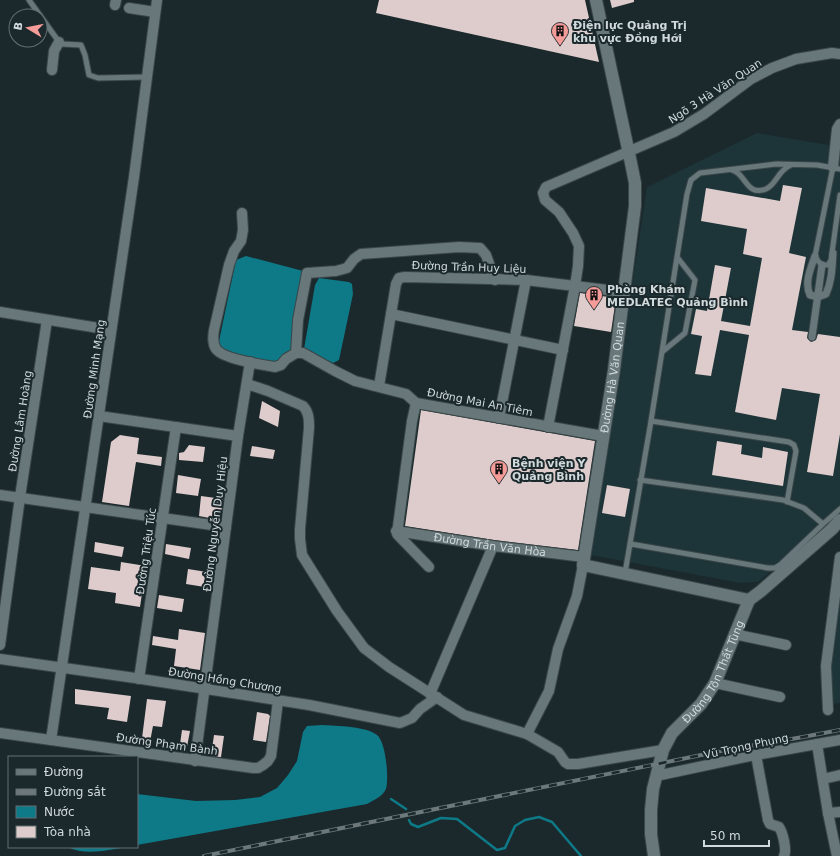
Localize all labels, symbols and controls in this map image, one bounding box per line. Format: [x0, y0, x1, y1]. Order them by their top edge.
north arrow [8, 8, 48, 48]
place label: Điện lực Quảng Trị khu vực Đồng Hới [573, 19, 687, 45]
text: B [12, 21, 26, 32]
building icon: Điện lực Quảng Trị khu vực Đồng Hới [550, 21, 570, 46]
street label: Ngõ 3 Hà Văn Quan [666, 56, 764, 126]
street label: Đường Trần Huy Liệu [411, 259, 527, 276]
place label: Phòng Khám MEDLATEC Quảng Bình [607, 283, 748, 309]
building icon: Phòng Khám MEDLATEC Quảng Bình [584, 285, 604, 310]
street label: Đường Minh Mạng [81, 319, 108, 419]
street label: Đường Hà Văn Quan [598, 321, 627, 434]
street label: Đường Lâm Hoàng [6, 369, 35, 473]
street label: Đường Mai An Tiêm [426, 386, 534, 419]
street label: Đường Nguyễn Duy Hiệu [201, 456, 230, 592]
place label: Bệnh viện Y Quảng Bình [512, 457, 586, 483]
building icon: Bệnh viện Y Quảng Bình [489, 459, 509, 484]
street label: Đường Triệu Túc [134, 507, 159, 595]
street label: Đường Trần Văn Hòa [433, 531, 547, 559]
street label: Đường Tôn Thất Tùng [680, 618, 747, 726]
street label: Đường Hồng Chương [167, 665, 282, 696]
street label: Đường Phạm Bành [115, 731, 219, 758]
street label: Vũ Trọng Phụng [703, 731, 790, 762]
legend [8, 756, 138, 848]
text: Đường [44, 765, 83, 779]
text: Đường sắt [44, 785, 106, 799]
text: Nước [44, 805, 75, 819]
scale bar [704, 822, 769, 848]
text: Tòa nhà [43, 825, 91, 839]
text: 50 m [710, 829, 741, 843]

